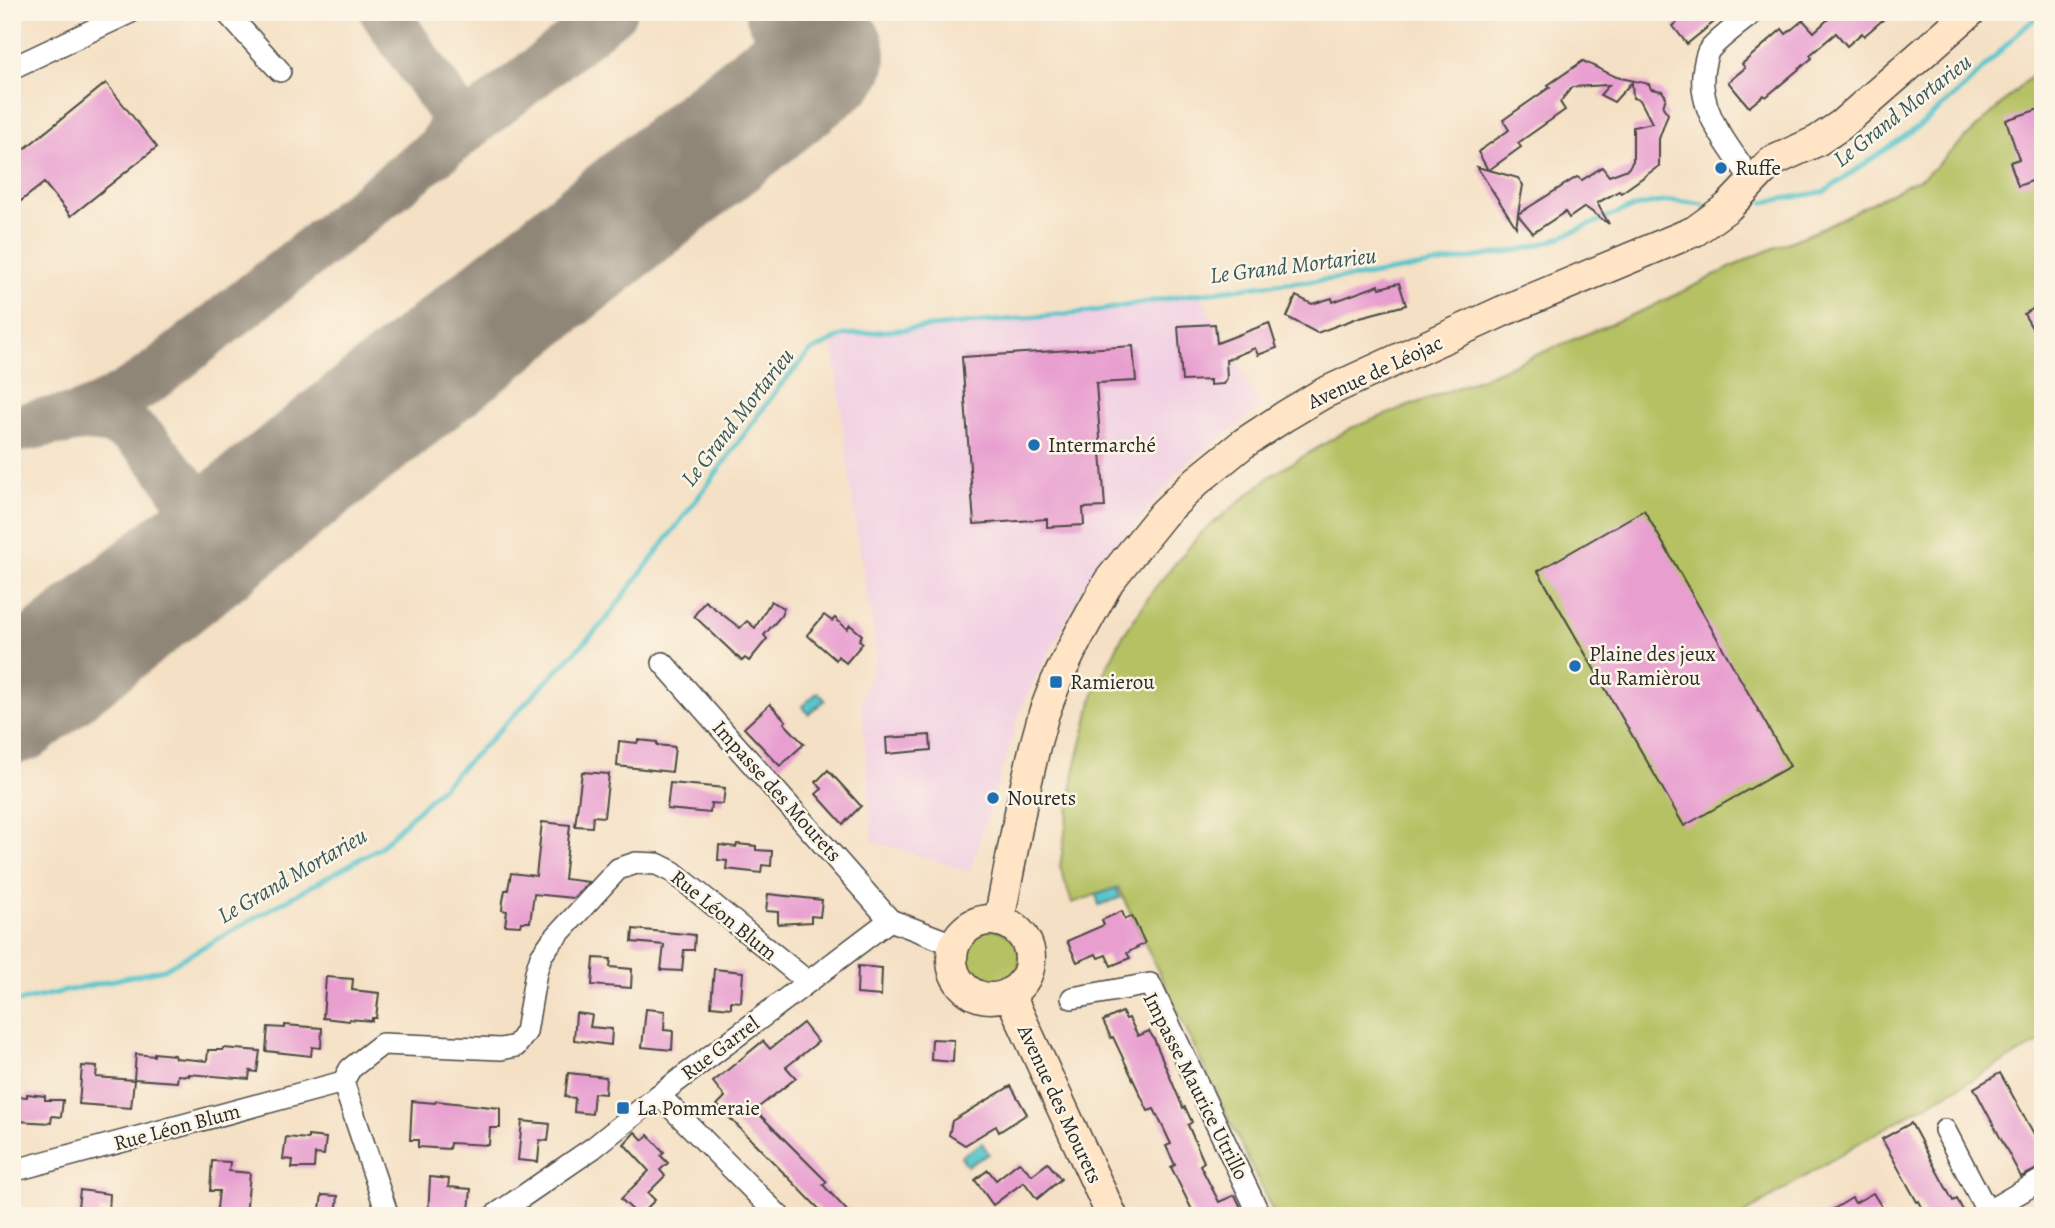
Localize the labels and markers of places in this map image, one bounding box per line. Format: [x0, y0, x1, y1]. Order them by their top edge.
place label: Ruffe [1735, 154, 1781, 182]
marker: Ruffe [1713, 160, 1729, 176]
place label: Intermarché [1048, 431, 1156, 459]
marker: Intermarché [1026, 437, 1042, 453]
place label: Plaine des jeux du Ramièrou [1589, 640, 1716, 692]
marker: Plaine des jeux du Ramièrou [1567, 658, 1583, 674]
place label: Ramierou [1070, 668, 1155, 696]
marker: Ramierou [1048, 674, 1064, 690]
place label: Nourets [1007, 784, 1076, 812]
marker: Nourets [985, 790, 1001, 806]
place label: La Pommeraie [637, 1094, 760, 1122]
marker: La Pommeraie [615, 1100, 631, 1116]

